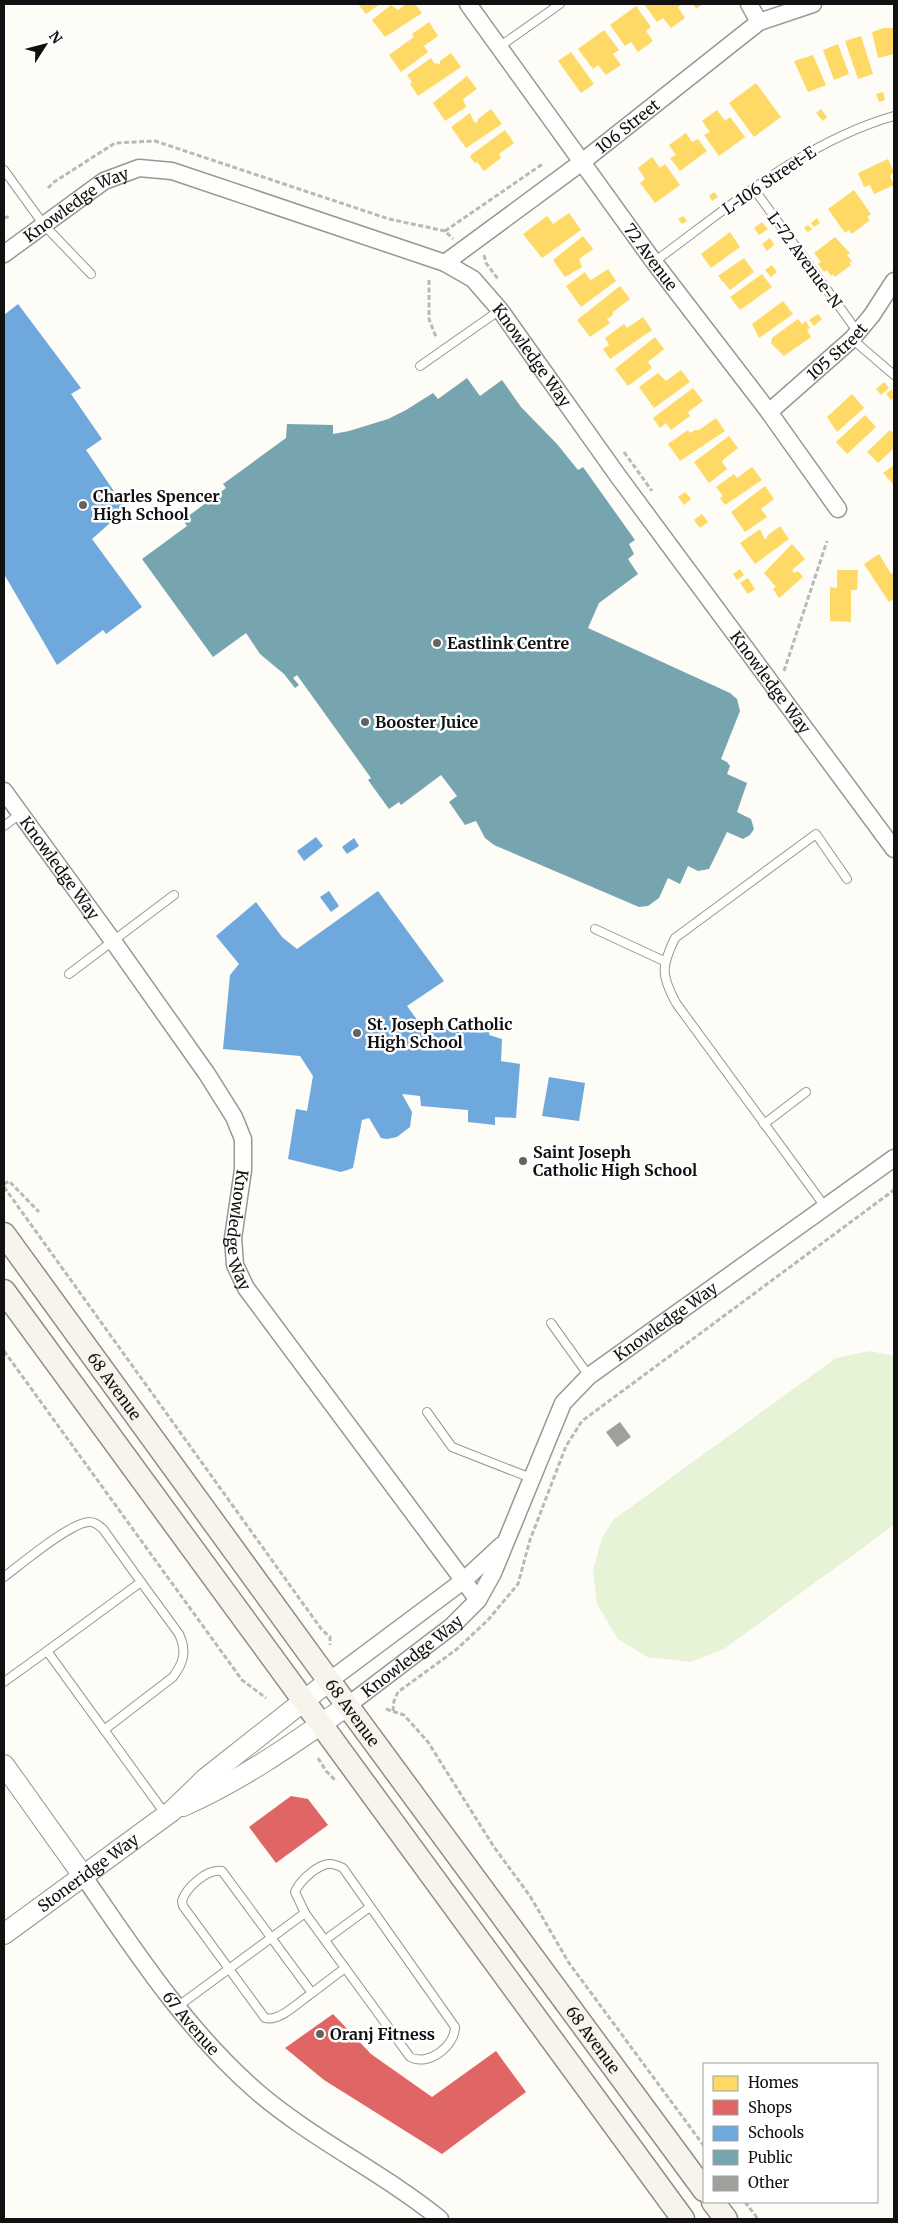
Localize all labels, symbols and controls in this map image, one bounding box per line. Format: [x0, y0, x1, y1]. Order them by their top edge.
north arrow [20, 20, 70, 70]
text: N [45, 28, 66, 47]
street label: 106 Street [591, 94, 664, 158]
street label: L-106 Street-E [719, 141, 820, 219]
street label: Knowledge Way [20, 163, 132, 246]
street label: L-72 Avenue-N [764, 208, 847, 312]
street label: 72 Avenue [619, 219, 682, 294]
street label: Knowledge Way [489, 299, 576, 411]
street label: 105 Street [802, 318, 872, 384]
place label: Charles Spencer High School [93, 486, 220, 524]
marker: Charles Spencer High School [77, 499, 89, 511]
street label: Knowledge Way [726, 627, 816, 738]
place label: Eastlink Centre [447, 633, 569, 653]
marker: Eastlink Centre [431, 637, 443, 649]
place label: Booster Juice [375, 712, 479, 732]
marker: Booster Juice [359, 716, 371, 728]
street label: Knowledge Way [16, 812, 104, 924]
place label: St. Joseph Catholic High School [367, 1014, 512, 1052]
marker: St. Joseph Catholic High School [351, 1027, 363, 1039]
place label: Saint Joseph Catholic High School [533, 1142, 697, 1180]
marker: Saint Joseph Catholic High School [517, 1155, 529, 1167]
street label: Knowledge Way [223, 1168, 256, 1294]
street label: Knowledge Way [610, 1277, 722, 1365]
street label: 68 Avenue [83, 1348, 146, 1424]
street label: Knowledge Way [357, 1610, 468, 1701]
street label: 68 Avenue [321, 1675, 384, 1750]
street label: Stoneridge Way [34, 1829, 143, 1916]
street label: 67 Avenue [158, 1987, 224, 2059]
street label: 68 Avenue [562, 2002, 625, 2077]
place label: Oranj Fitness [330, 2024, 435, 2044]
marker: Oranj Fitness [314, 2028, 326, 2040]
legend [703, 2063, 878, 2203]
text: Homes [748, 2073, 799, 2092]
text: Shops [748, 2098, 792, 2117]
text: Schools [748, 2123, 804, 2142]
text: Public [748, 2148, 793, 2167]
text: Other [748, 2173, 790, 2192]

